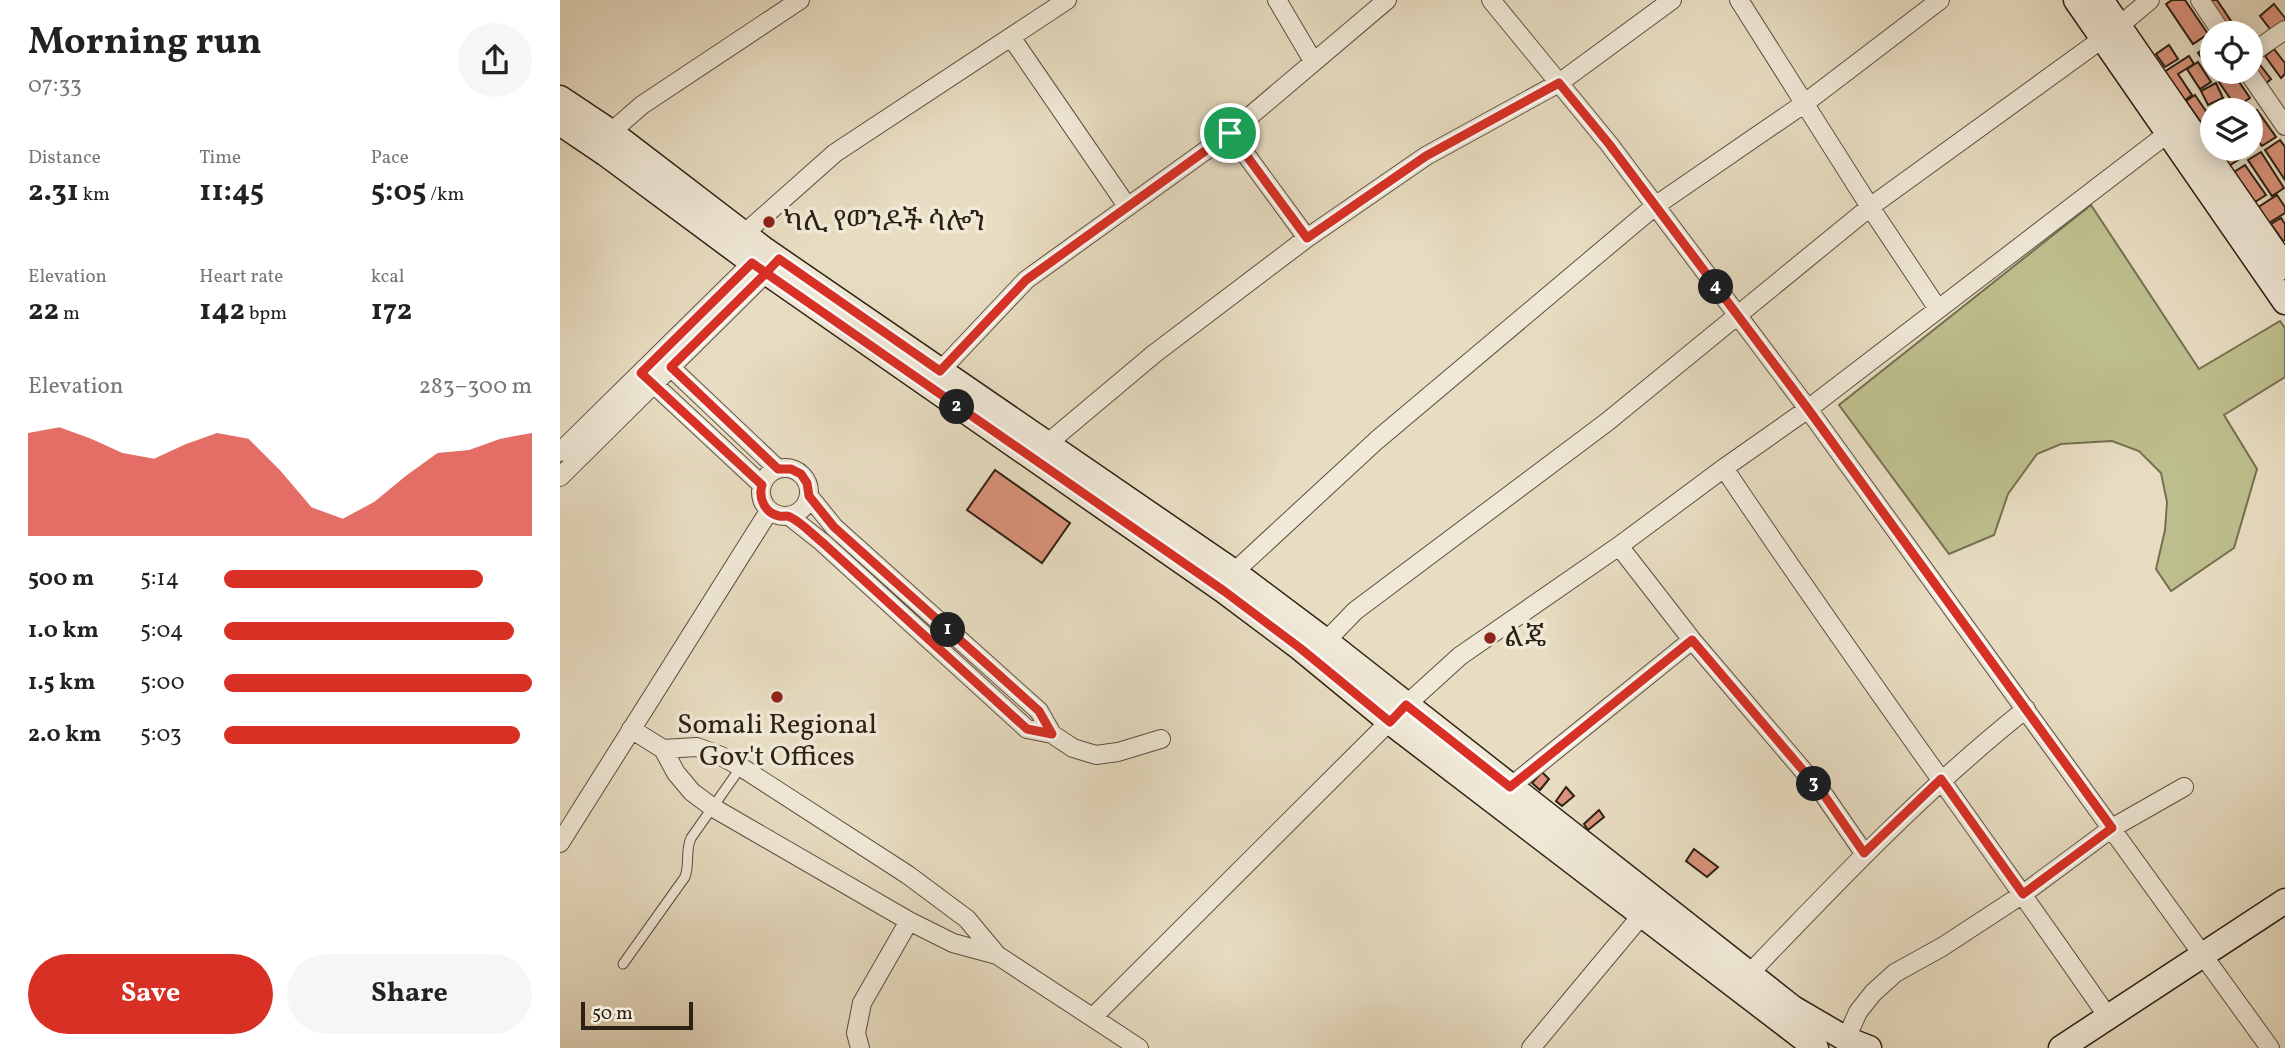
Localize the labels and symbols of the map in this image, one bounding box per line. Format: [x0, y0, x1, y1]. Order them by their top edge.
pin [1200, 103, 1260, 163]
place label: ካሊ የወንዶች ሳሎን [783, 203, 985, 242]
marker: ካሊ የወንዶች ሳሎን [761, 214, 777, 230]
pin: 4 [1698, 270, 1734, 304]
pin: 2 [940, 390, 974, 424]
pin: 1 [930, 612, 966, 648]
place label: ልጄ [1504, 619, 1546, 658]
marker: ልጄ [1482, 630, 1498, 646]
marker: Somali Regional Gov't Offices [769, 689, 785, 705]
place label: Somali Regional Gov't Offices [677, 706, 877, 777]
pin: 3 [1796, 766, 1832, 802]
scale bar [581, 999, 693, 1031]

